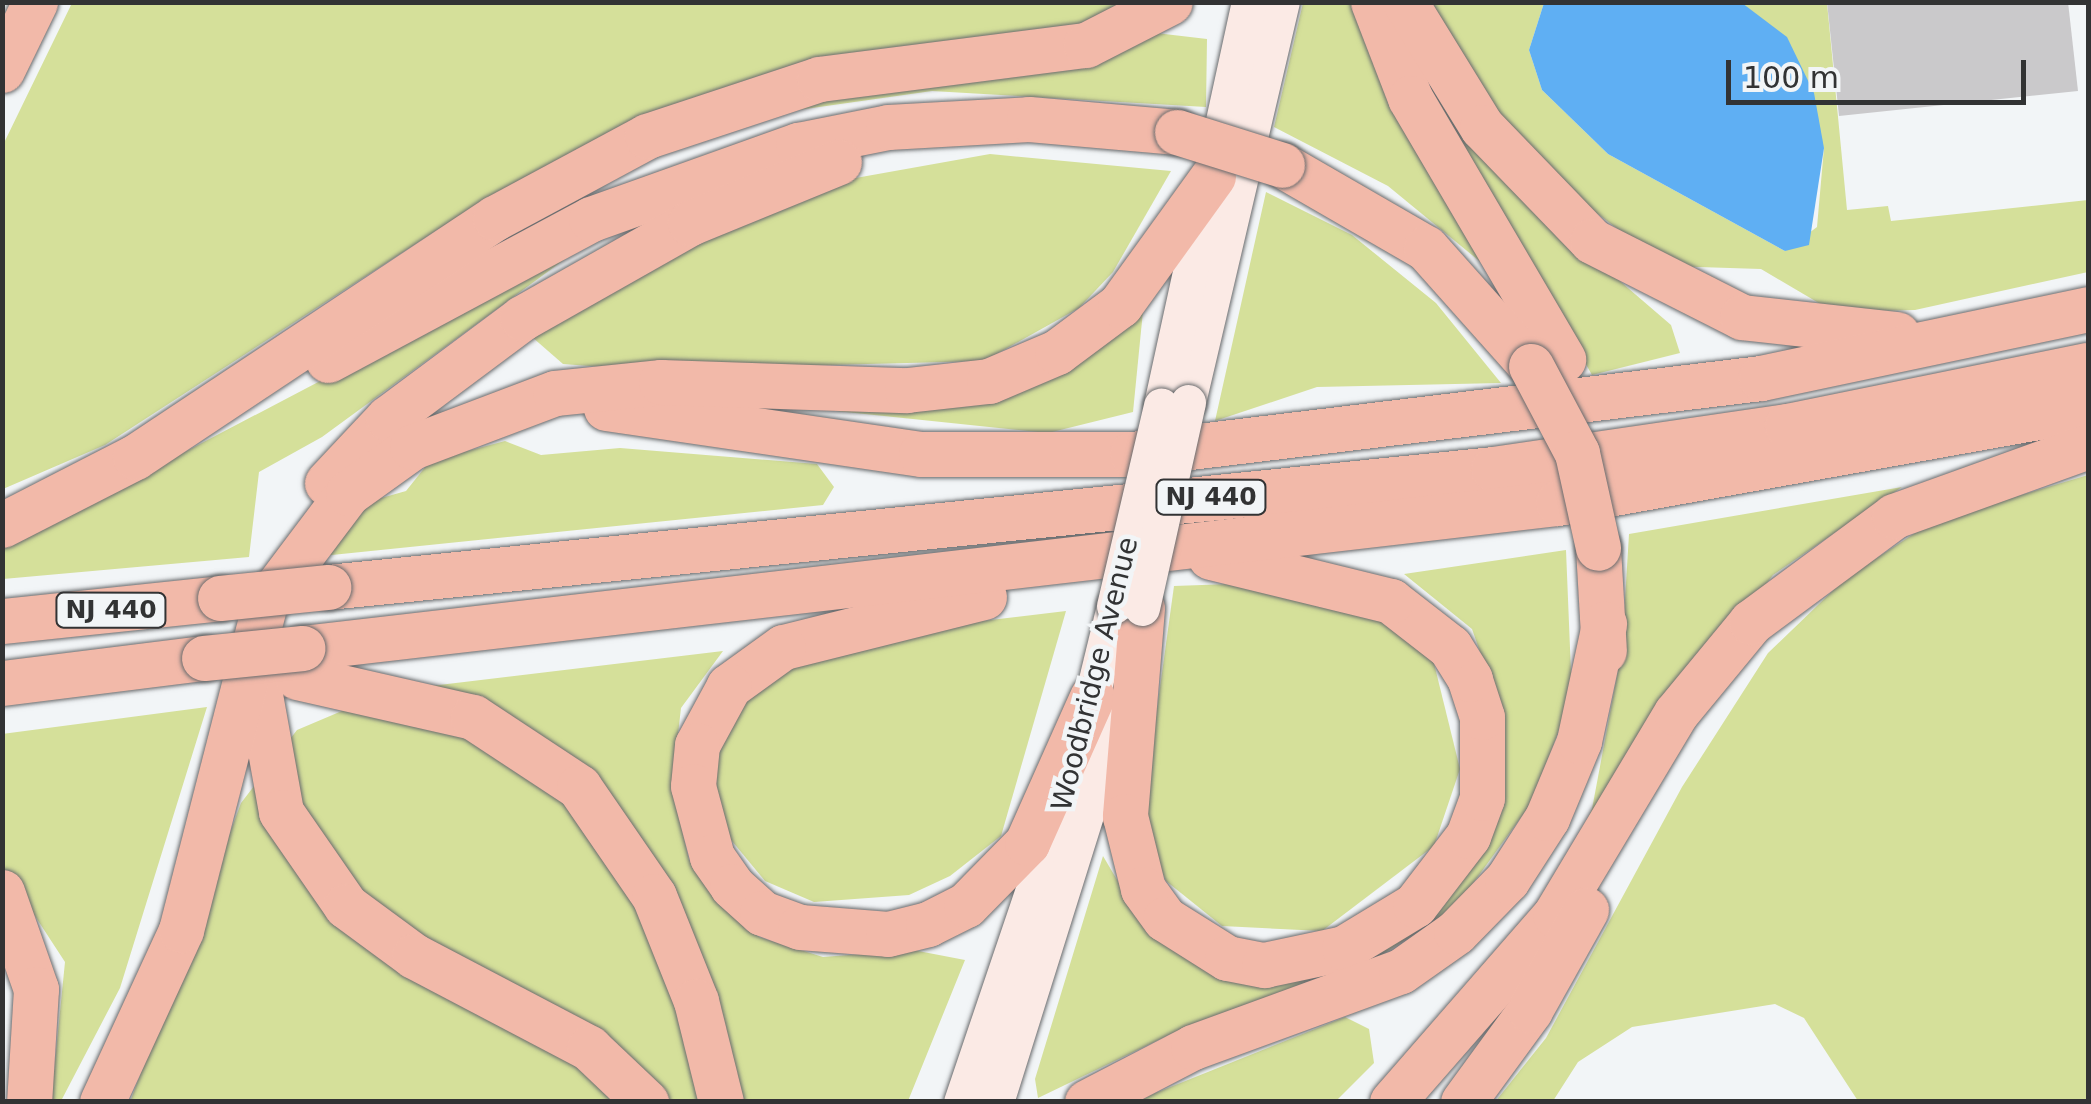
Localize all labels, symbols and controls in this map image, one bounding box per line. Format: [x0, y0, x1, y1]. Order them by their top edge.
scale bar [1731, 40, 2031, 102]
text: 100 m [1743, 60, 1839, 95]
road number: NJ 440 [1154, 477, 1268, 517]
street label: Woodbridge Avenue [1045, 534, 1145, 814]
road number: NJ 440 [54, 590, 168, 630]

